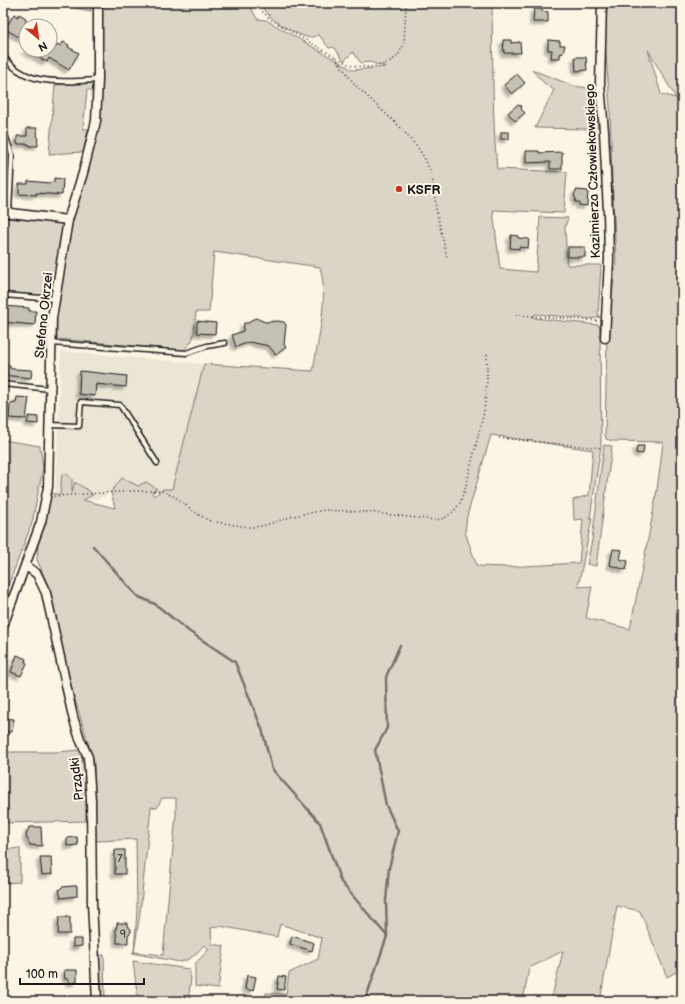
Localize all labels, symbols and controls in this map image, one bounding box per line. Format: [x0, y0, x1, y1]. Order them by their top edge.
north arrow [18, 18, 58, 58]
text: N [36, 39, 49, 54]
street label: Kazimierza Człowiekowskiego [582, 83, 604, 259]
place label: KSFR [407, 182, 441, 198]
marker: KSFR [394, 184, 404, 194]
street label: Stefana Okrzei [32, 271, 56, 359]
street label: Prządki [66, 756, 88, 801]
house number: 7 [117, 852, 123, 865]
house number: 9 [120, 928, 126, 941]
scale bar [20, 960, 144, 986]
text: 100 m [26, 967, 58, 982]

